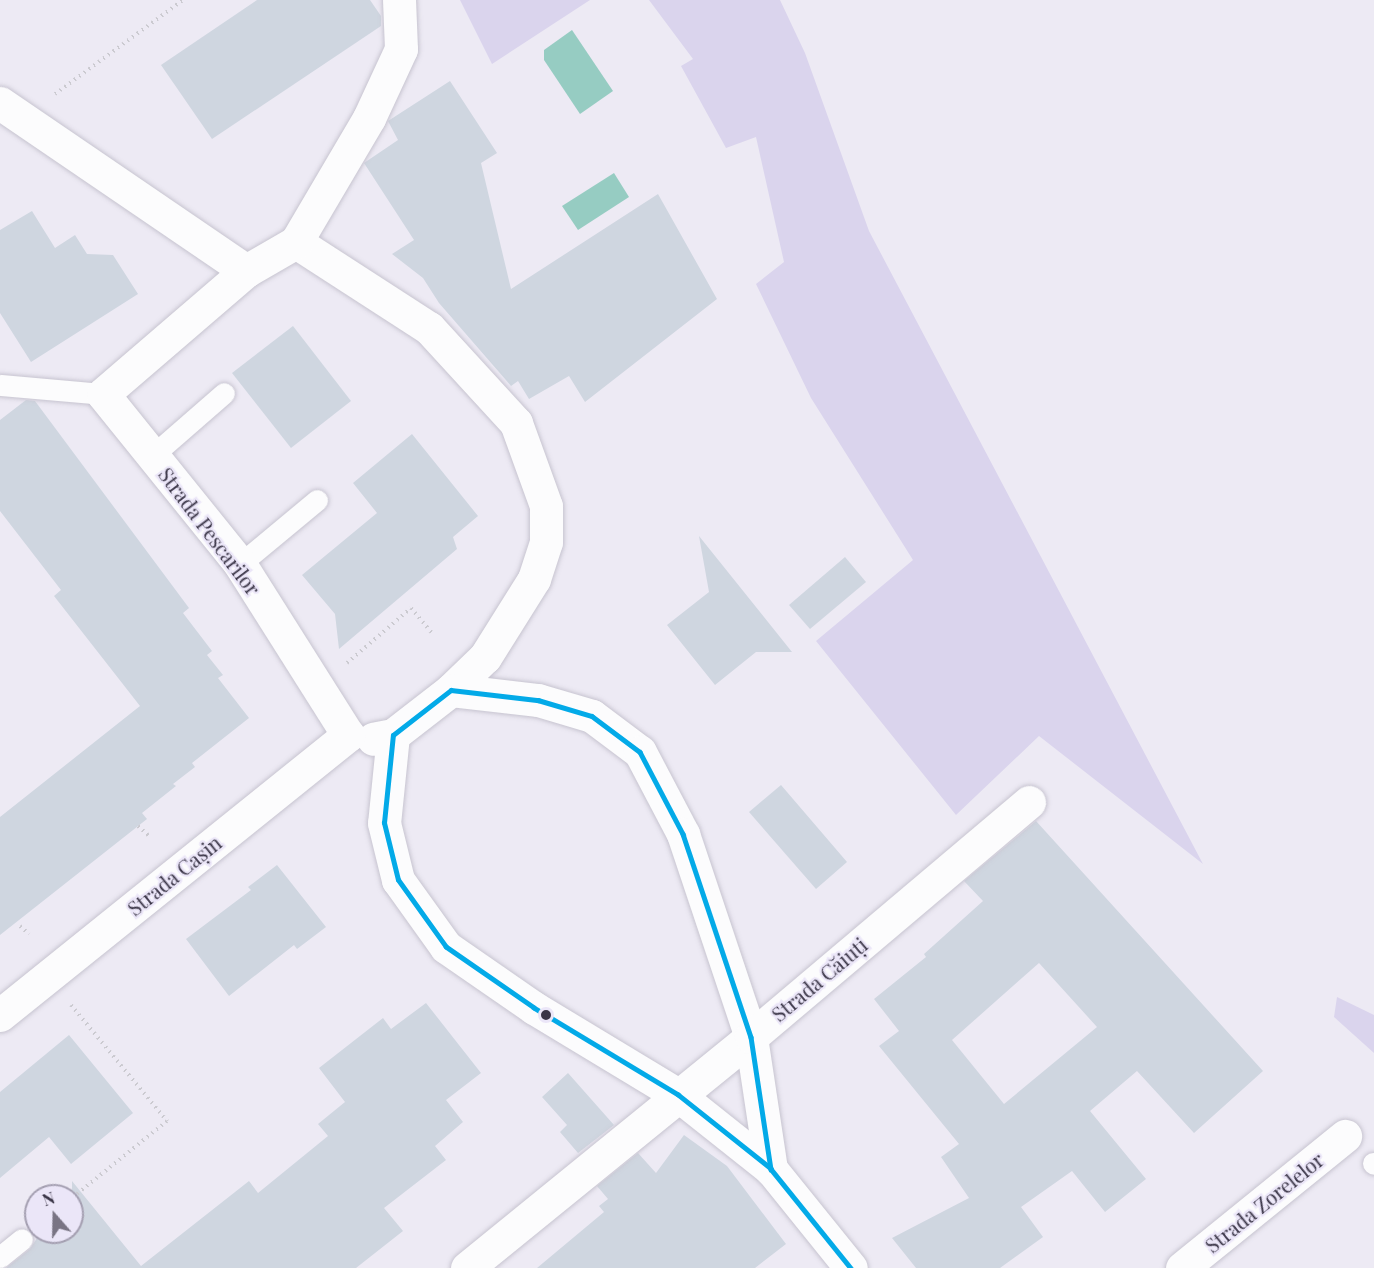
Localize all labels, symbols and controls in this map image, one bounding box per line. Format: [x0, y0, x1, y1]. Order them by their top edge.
street label: Strada Pescarilor [154, 462, 266, 600]
street label: Strada Cașin [122, 830, 226, 920]
street label: Strada Căiuți [766, 932, 872, 1026]
unlabelled marker [540, 1009, 552, 1021]
street label: Strada Zorelelor [1200, 1147, 1328, 1257]
north arrow [24, 1184, 84, 1244]
text: N [39, 1187, 57, 1210]

